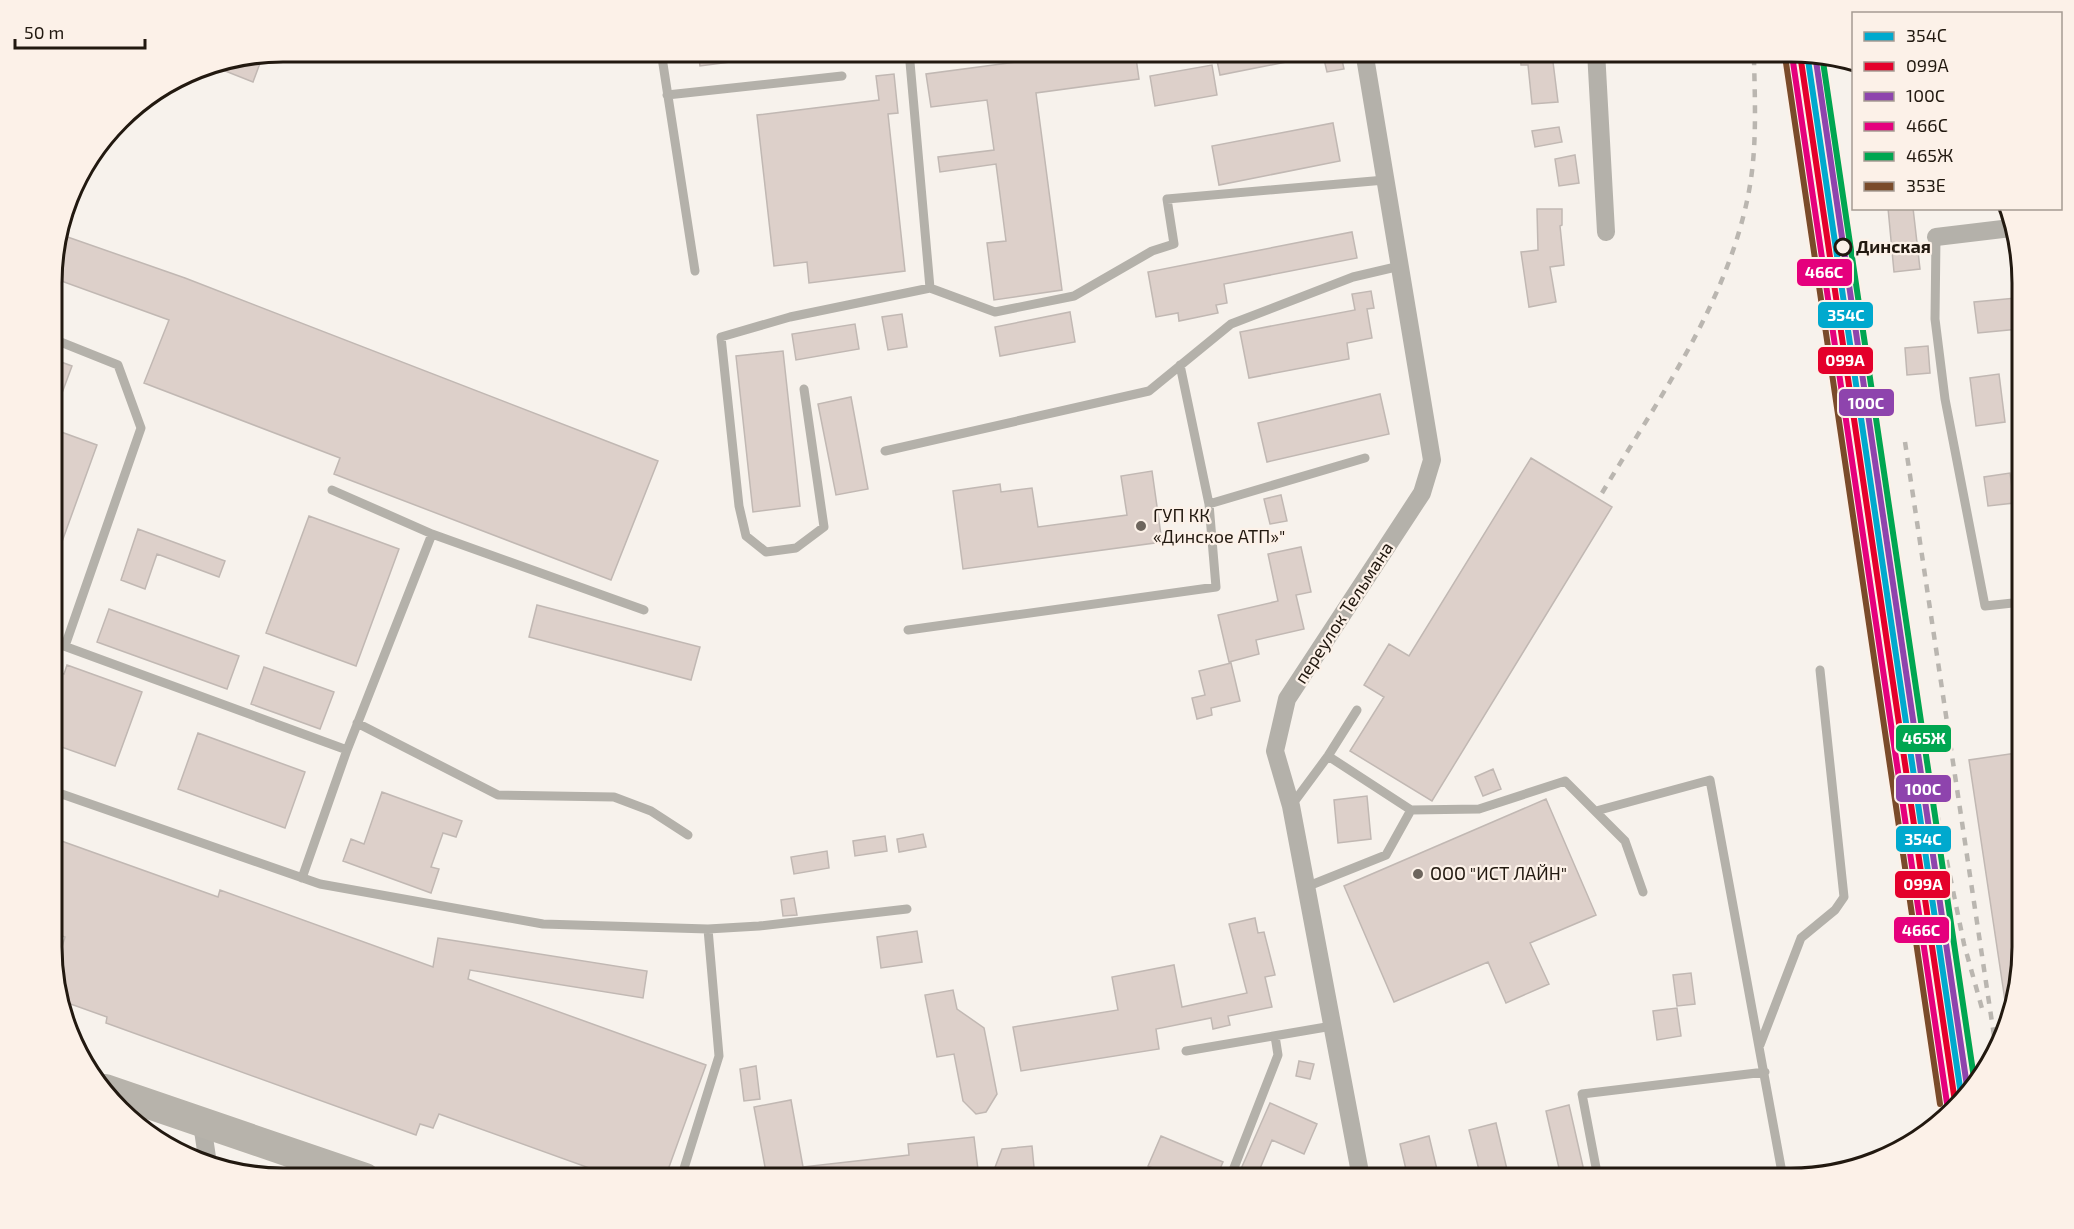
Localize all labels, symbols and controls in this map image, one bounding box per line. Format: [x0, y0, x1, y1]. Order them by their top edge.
scale bar [15, 12, 146, 50]
legend [1852, 12, 2062, 210]
text: 50 m [24, 21, 64, 43]
text: 354С [1906, 24, 1947, 46]
text: 099А [1906, 54, 1949, 76]
text: 100C [1906, 84, 1945, 106]
text: 466С [1906, 114, 1948, 136]
text: 465Ж [1906, 144, 1953, 166]
text: 353Е [1906, 174, 1946, 196]
place label: Динская [1856, 235, 1931, 257]
marker: Динская [1834, 238, 1852, 256]
line badge: 466С [1796, 258, 1853, 287]
text: 466С [1805, 262, 1843, 281]
line badge: 354С [1817, 301, 1874, 329]
text: 354С [1827, 305, 1865, 324]
line badge: 099А [1817, 346, 1874, 375]
text: 099А [1825, 350, 1865, 369]
line badge: 100C [1838, 388, 1895, 417]
text: 100C [1848, 393, 1884, 412]
place label: ГУП КК «Динское АТП»" [1153, 504, 1285, 547]
marker: ГУП КК «Динское АТП»" [1134, 519, 1148, 533]
street label: переулок Тельмана [1289, 537, 1397, 687]
line badge: 465Ж [1895, 724, 1952, 753]
text: 465Ж [1902, 728, 1946, 747]
line badge: 100C [1895, 774, 1952, 803]
text: 100C [1905, 779, 1941, 798]
line badge: 354С [1895, 825, 1952, 853]
text: 354С [1904, 829, 1942, 848]
place label: ООО "ИСТ ЛАЙН" [1430, 862, 1567, 884]
marker: ООО "ИСТ ЛАЙН" [1411, 867, 1425, 881]
line badge: 099А [1894, 870, 1951, 899]
text: 099А [1903, 874, 1943, 893]
line badge: 466С [1893, 916, 1950, 944]
text: 466С [1902, 920, 1940, 939]

